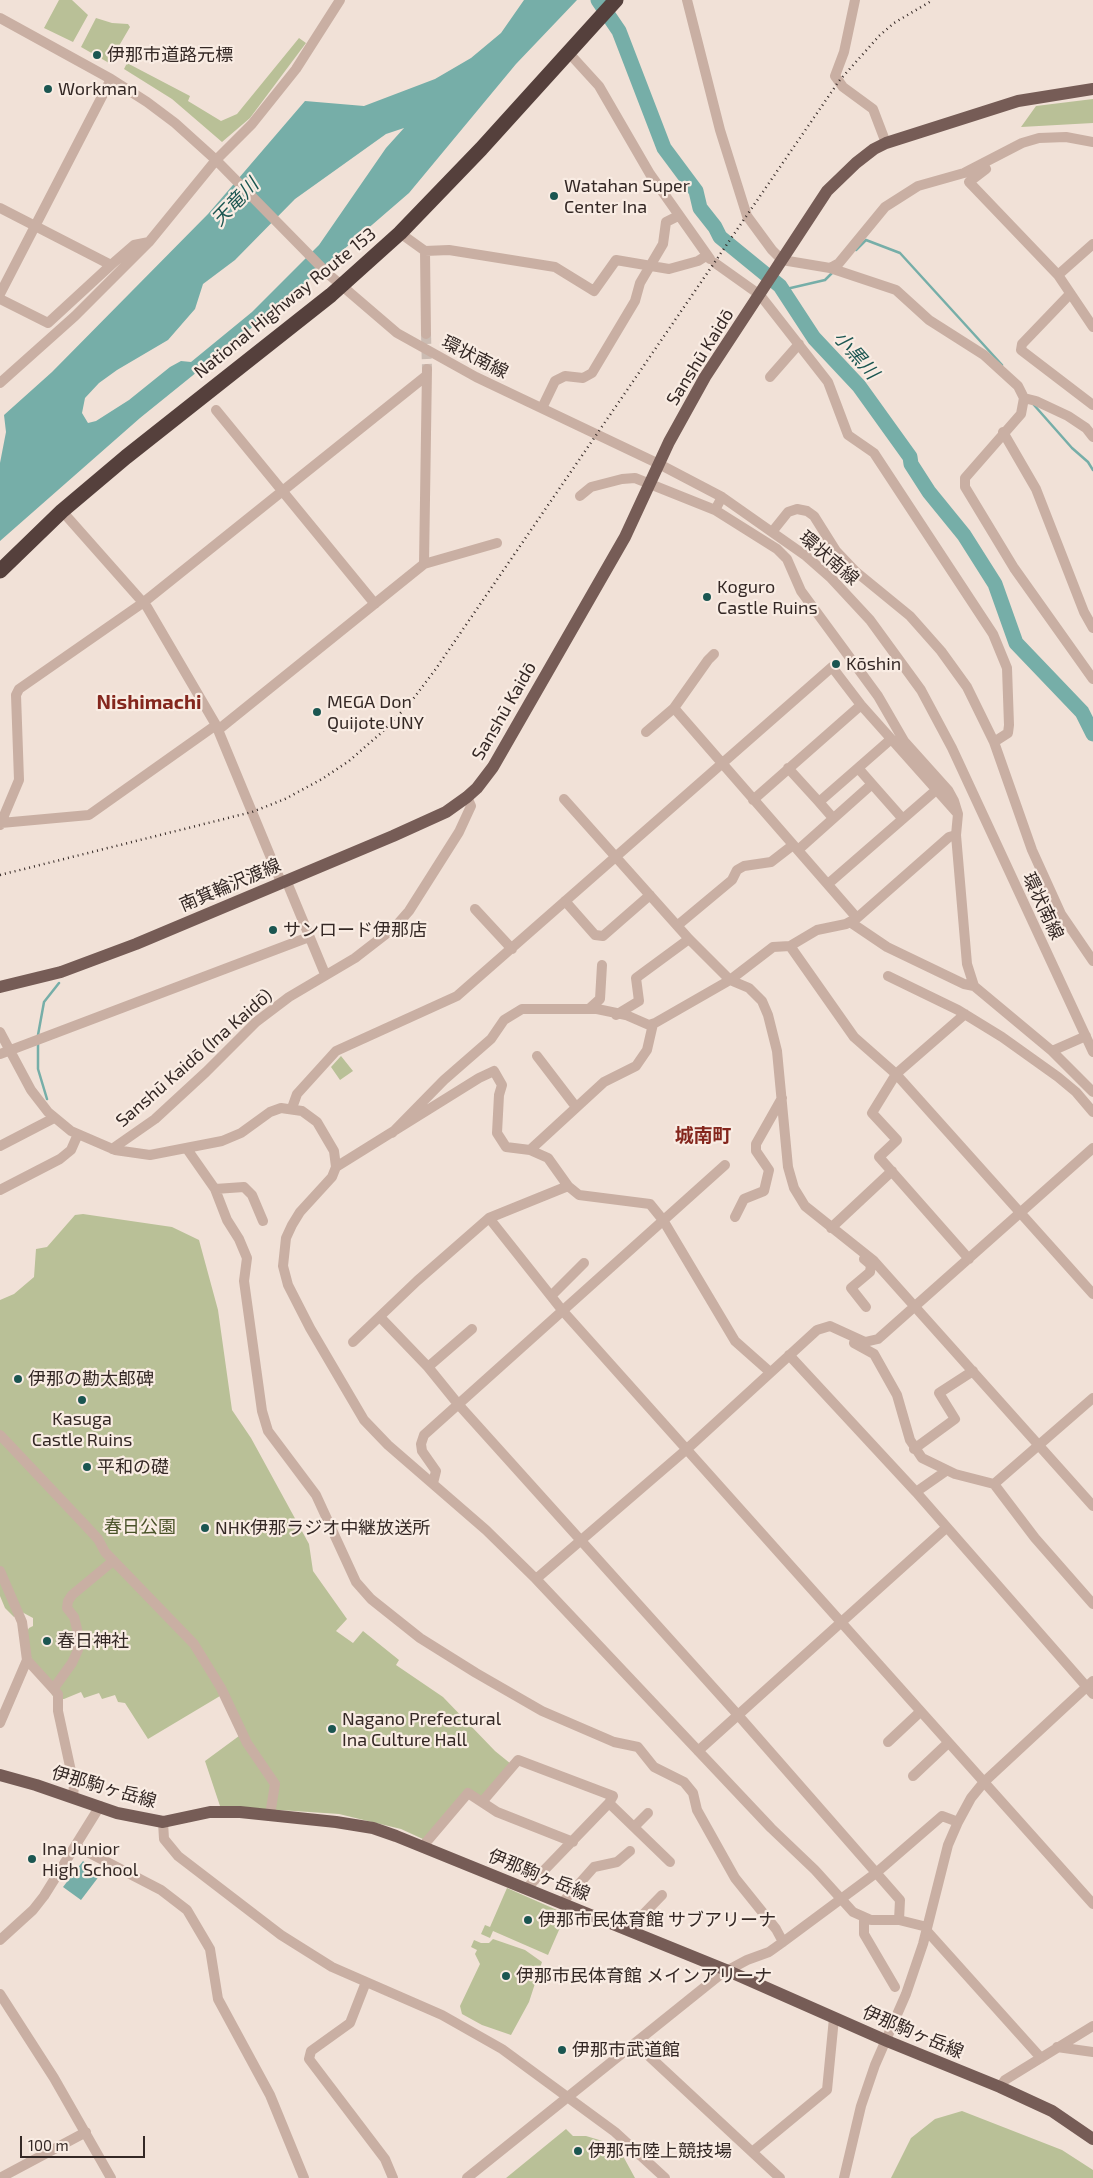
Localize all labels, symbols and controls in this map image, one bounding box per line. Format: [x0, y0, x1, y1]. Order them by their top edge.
place label: 伊那市道路元標 [107, 44, 233, 66]
marker: 伊那市道路元標 [91, 49, 103, 61]
place label: Workman [58, 78, 137, 100]
marker: Workman [42, 83, 54, 95]
water label: 天竜川 [207, 174, 263, 230]
place label: Watahan Super Center Ina [564, 175, 690, 218]
marker: Watahan Super Center Ina [548, 190, 560, 202]
street label: National Highway Route 153 [190, 223, 380, 383]
street label: Sanshū Kaidō [662, 305, 738, 409]
water label: 小黒川 [829, 326, 883, 384]
street label: 環状南線 [438, 331, 512, 383]
street label: 環状南線 [795, 526, 863, 590]
place label: Koguro Castle Ruins [717, 576, 818, 618]
marker: Koguro Castle Ruins [701, 591, 713, 603]
place label: Kōshin [846, 653, 901, 675]
street label: Sanshū Kaidō [467, 658, 541, 764]
marker: Kōshin [830, 658, 842, 670]
district label: Nishimachi [97, 690, 201, 714]
place label: MEGA Don Quijote UNY [327, 691, 424, 734]
marker: MEGA Don Quijote UNY [311, 706, 323, 718]
street label: 南箕輪沢渡線 [176, 854, 284, 916]
street label: 環状南線 [1018, 869, 1068, 943]
place label: サンロード伊那店 [283, 919, 427, 941]
marker: サンロード伊那店 [267, 924, 279, 936]
street label: Sanshū Kaidō (Ina Kaidō) [111, 984, 277, 1132]
district label: 城南町 [675, 1125, 731, 1147]
place label: 伊那の勘太郎碑 [28, 1368, 154, 1390]
marker: 伊那の勘太郎碑 [12, 1373, 24, 1385]
marker: Kasuga Castle Ruins [76, 1394, 88, 1406]
place label: Kasuga Castle Ruins [32, 1408, 132, 1450]
place label: 平和の礎 [97, 1456, 169, 1478]
marker: 平和の礎 [81, 1461, 93, 1473]
park label: 春日公園 [104, 1516, 176, 1538]
place label: NHK伊那ラジオ中継放送所 [215, 1517, 430, 1539]
marker: NHK伊那ラジオ中継放送所 [199, 1522, 211, 1534]
place label: 春日神社 [57, 1630, 129, 1652]
marker: 春日神社 [41, 1635, 53, 1647]
place label: Nagano Prefectural Ina Culture Hall [342, 1708, 501, 1750]
marker: Nagano Prefectural Ina Culture Hall [326, 1723, 338, 1735]
street label: 伊那駒ヶ岳線 [49, 1762, 159, 1812]
place label: Ina Junior High School [42, 1838, 138, 1880]
street label: 伊那駒ヶ岳線 [485, 1845, 593, 1905]
marker: Ina Junior High School [26, 1853, 38, 1865]
place label: 伊那市民体育館 サブアリーナ [538, 1909, 776, 1931]
marker: 伊那市民体育館 サブアリーナ [522, 1914, 534, 1926]
place label: 伊那市民体育館 メインアリーナ [516, 1965, 772, 1987]
marker: 伊那市民体育館 メインアリーナ [500, 1970, 512, 1982]
street label: 伊那駒ヶ岳線 [859, 2001, 967, 2063]
place label: 伊那市武道館 [572, 2039, 680, 2061]
marker: 伊那市武道館 [556, 2044, 568, 2056]
scale bar [22, 2126, 148, 2158]
text: 100 m [28, 2136, 69, 2154]
place label: 伊那市陸上競技場 [588, 2140, 732, 2162]
marker: 伊那市陸上競技場 [572, 2145, 584, 2157]

